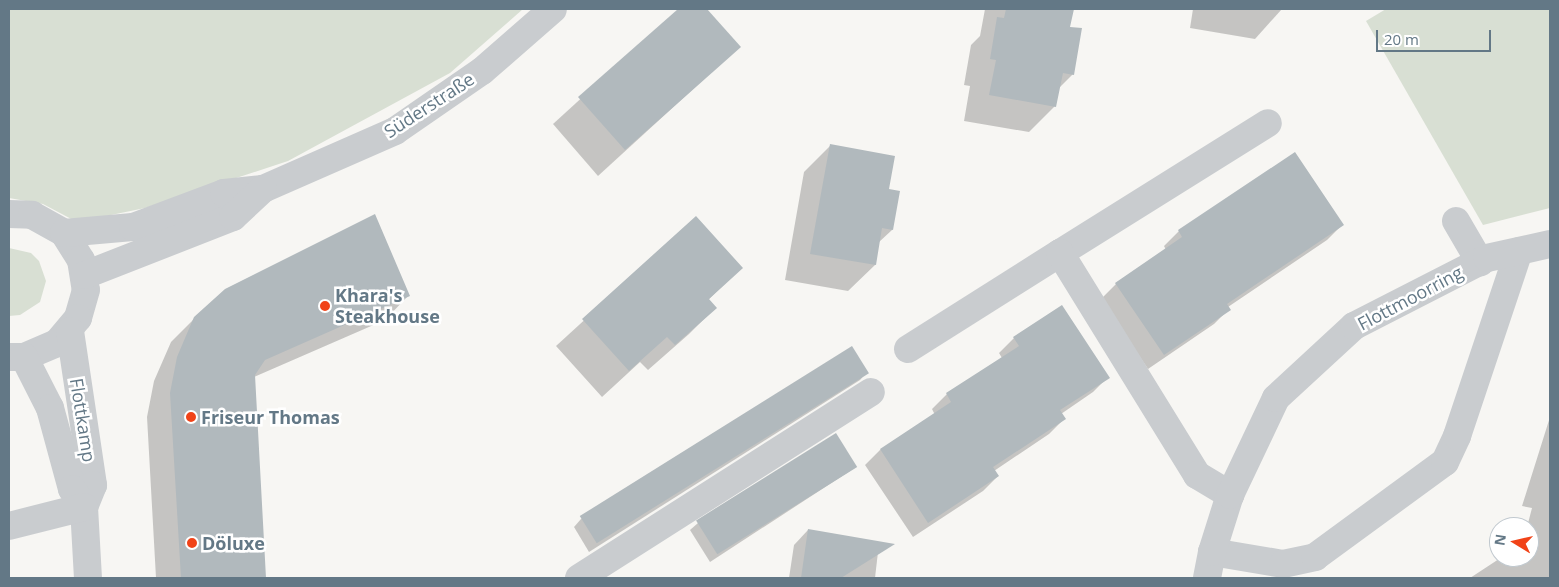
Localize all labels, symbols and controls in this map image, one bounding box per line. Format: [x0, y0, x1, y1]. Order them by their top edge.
scale bar [1379, 20, 1494, 52]
text: 20 m [1384, 29, 1419, 49]
street label: Süderstraße [380, 68, 478, 142]
street label: Flottmoorring [1354, 261, 1466, 335]
place label: Khara's Steakhouse [335, 285, 440, 328]
marker: Khara's Steakhouse [319, 300, 331, 312]
street label: Flottkamp [66, 377, 100, 463]
place label: Friseur Thomas [201, 406, 340, 428]
marker: Friseur Thomas [185, 411, 197, 423]
north arrow [1489, 517, 1539, 567]
place label: Döluxe [202, 532, 265, 554]
text: N [1489, 533, 1510, 547]
marker: Döluxe [186, 537, 198, 549]

